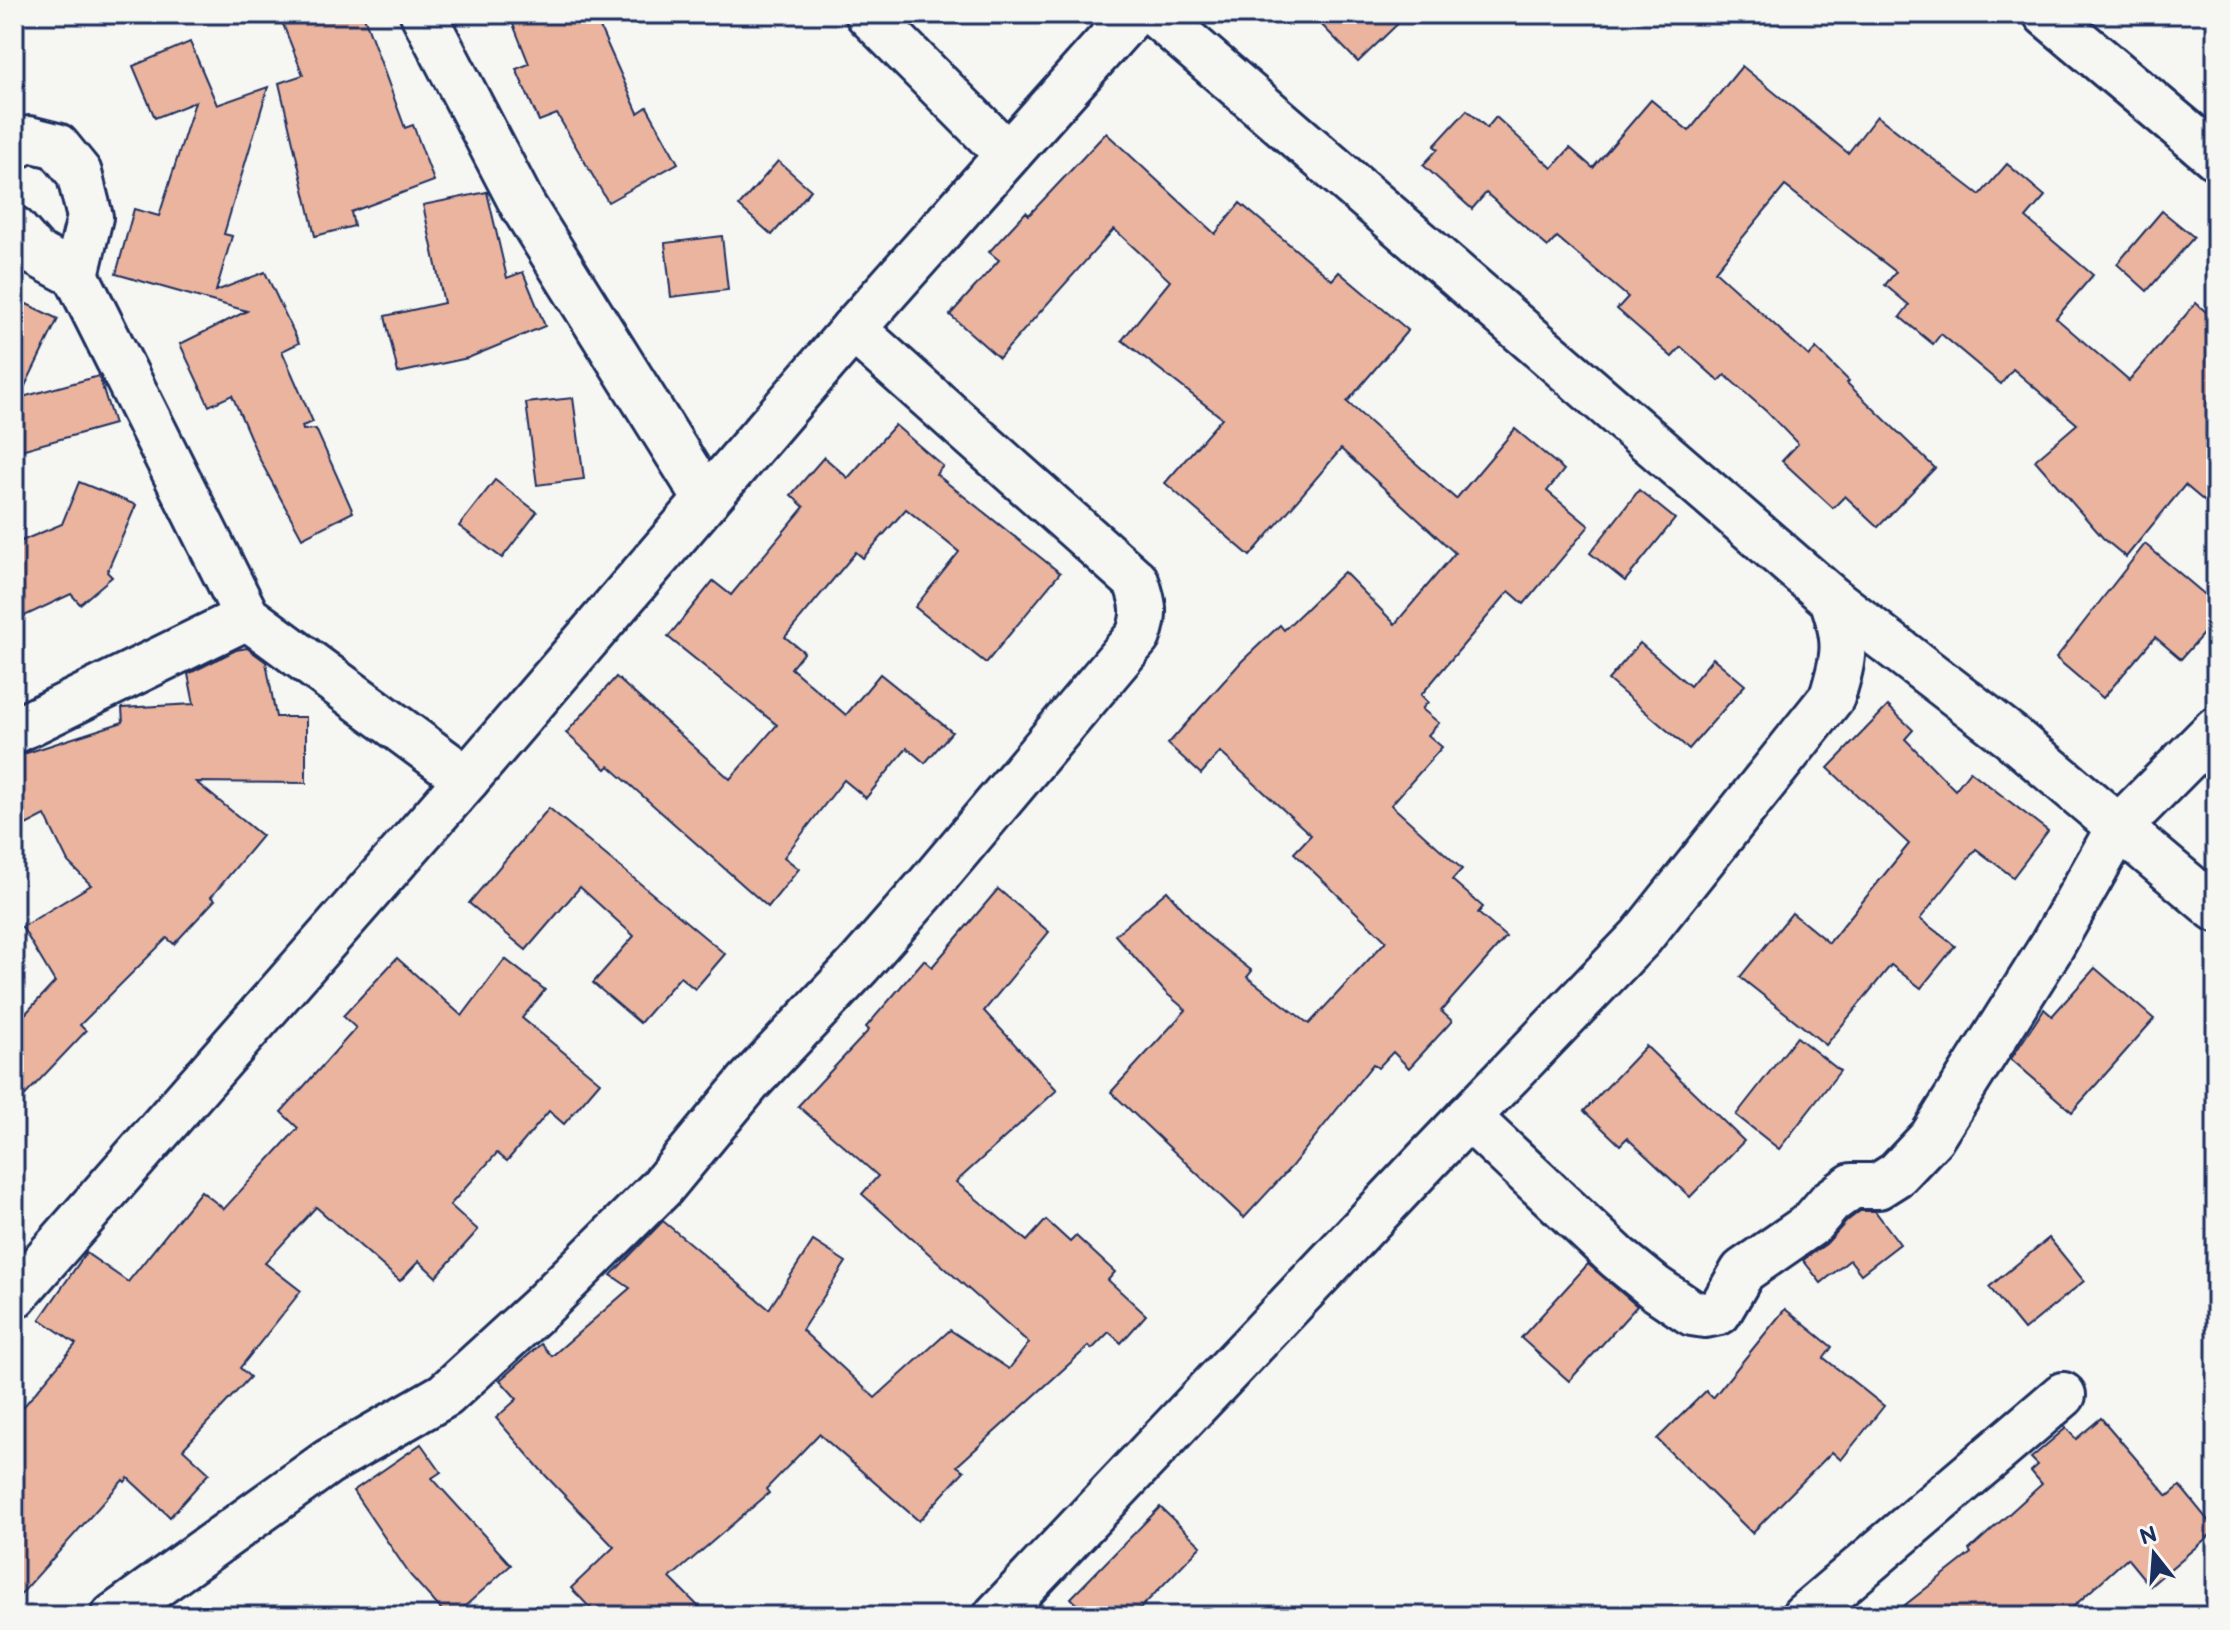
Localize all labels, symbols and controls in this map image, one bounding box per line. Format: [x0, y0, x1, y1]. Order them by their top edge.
north arrow [2114, 1514, 2194, 1594]
text: N [2137, 1521, 2160, 1552]

